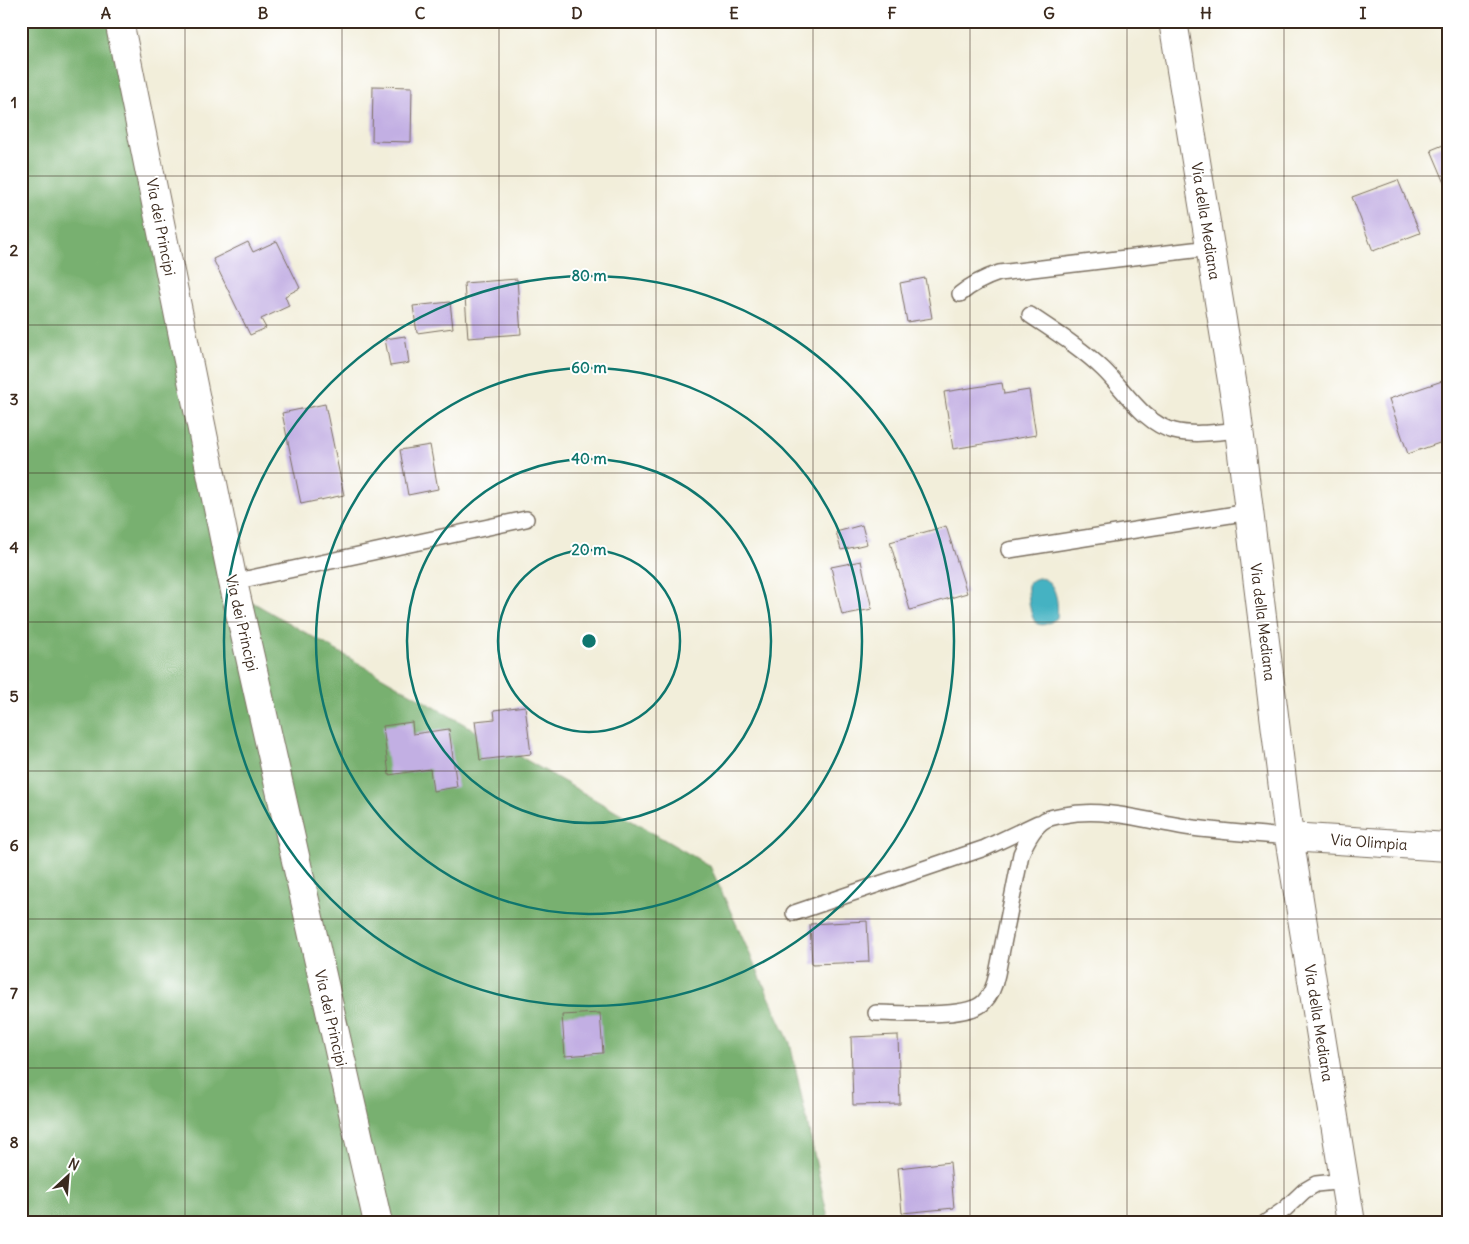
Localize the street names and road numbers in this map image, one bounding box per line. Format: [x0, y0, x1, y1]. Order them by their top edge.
street label: Via della Mediana [1187, 161, 1225, 282]
street label: Via dei Principi [142, 177, 180, 277]
street label: Via della Mediana [1246, 562, 1280, 682]
street label: Via dei Principi [222, 573, 262, 673]
street label: Via Olimpia [1330, 830, 1408, 854]
street label: Via della Mediana [1300, 963, 1338, 1084]
street label: Via dei Principi [311, 968, 351, 1068]

